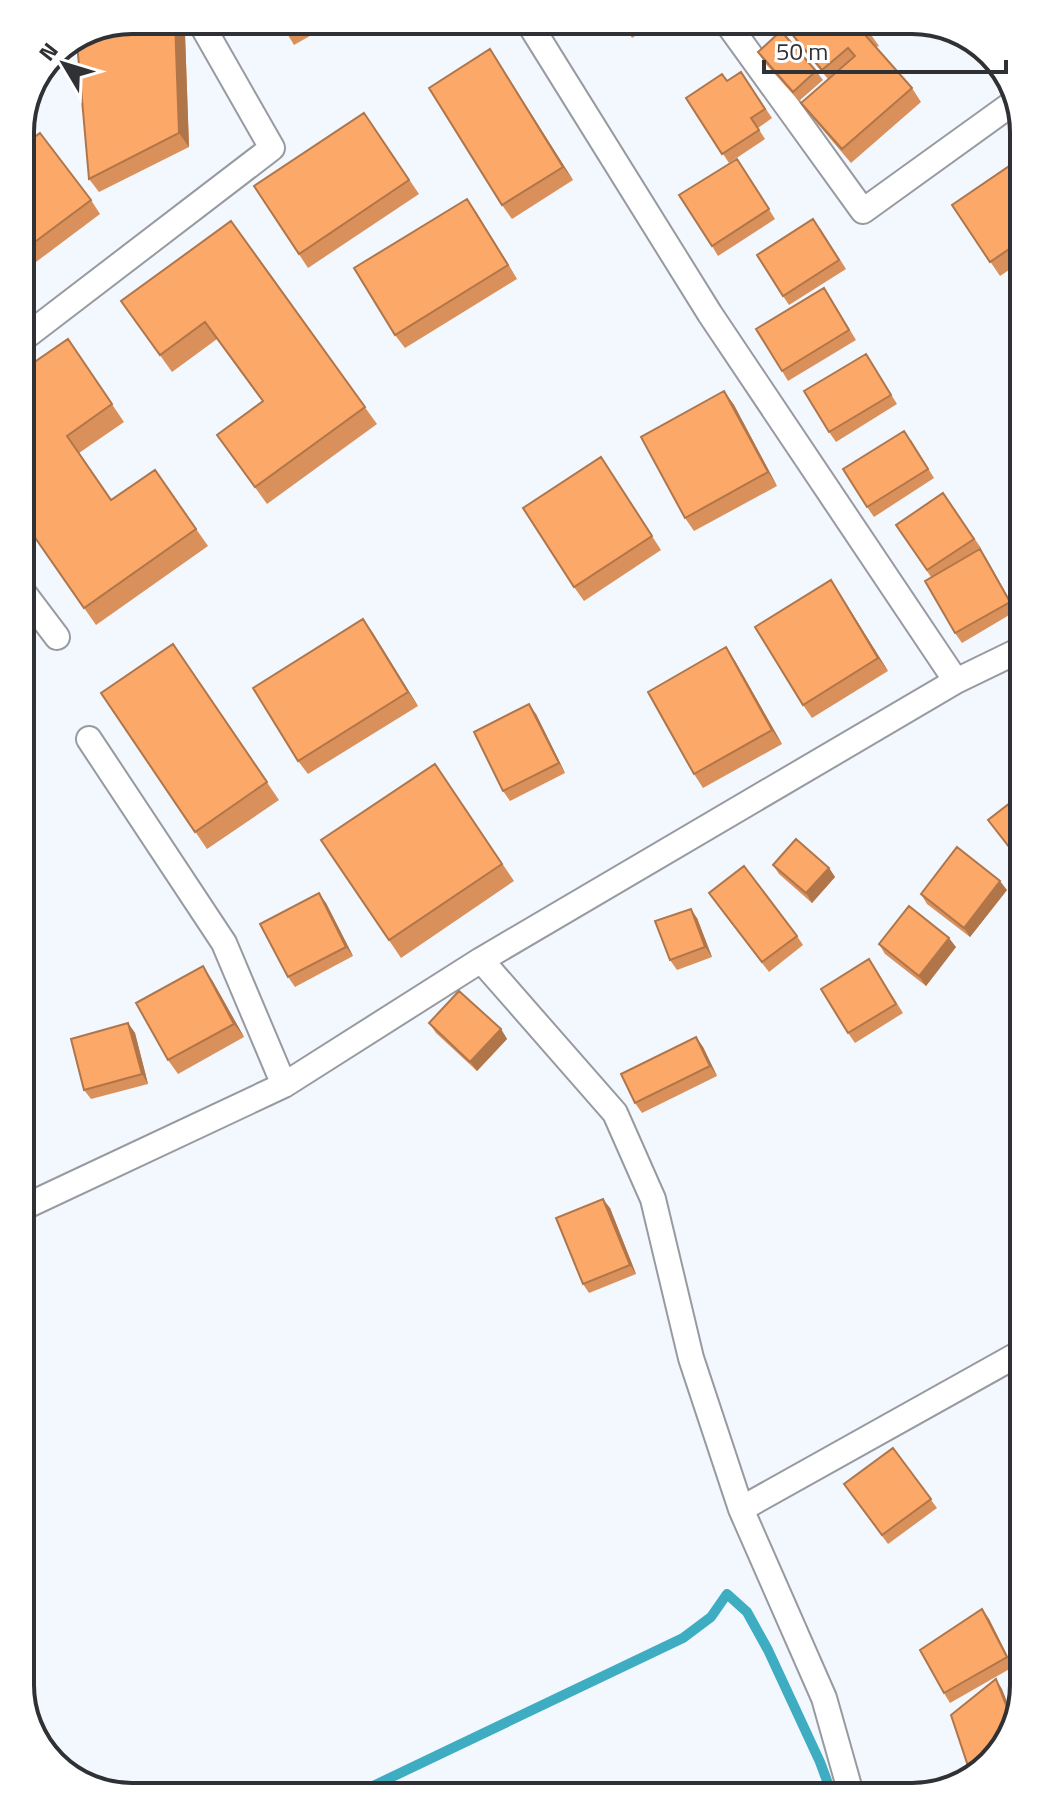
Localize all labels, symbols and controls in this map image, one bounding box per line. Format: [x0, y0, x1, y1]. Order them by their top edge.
north arrow [24, 24, 104, 104]
scale bar [764, 24, 1006, 74]
text: 50 m [776, 33, 828, 69]
text: N [30, 35, 66, 68]

